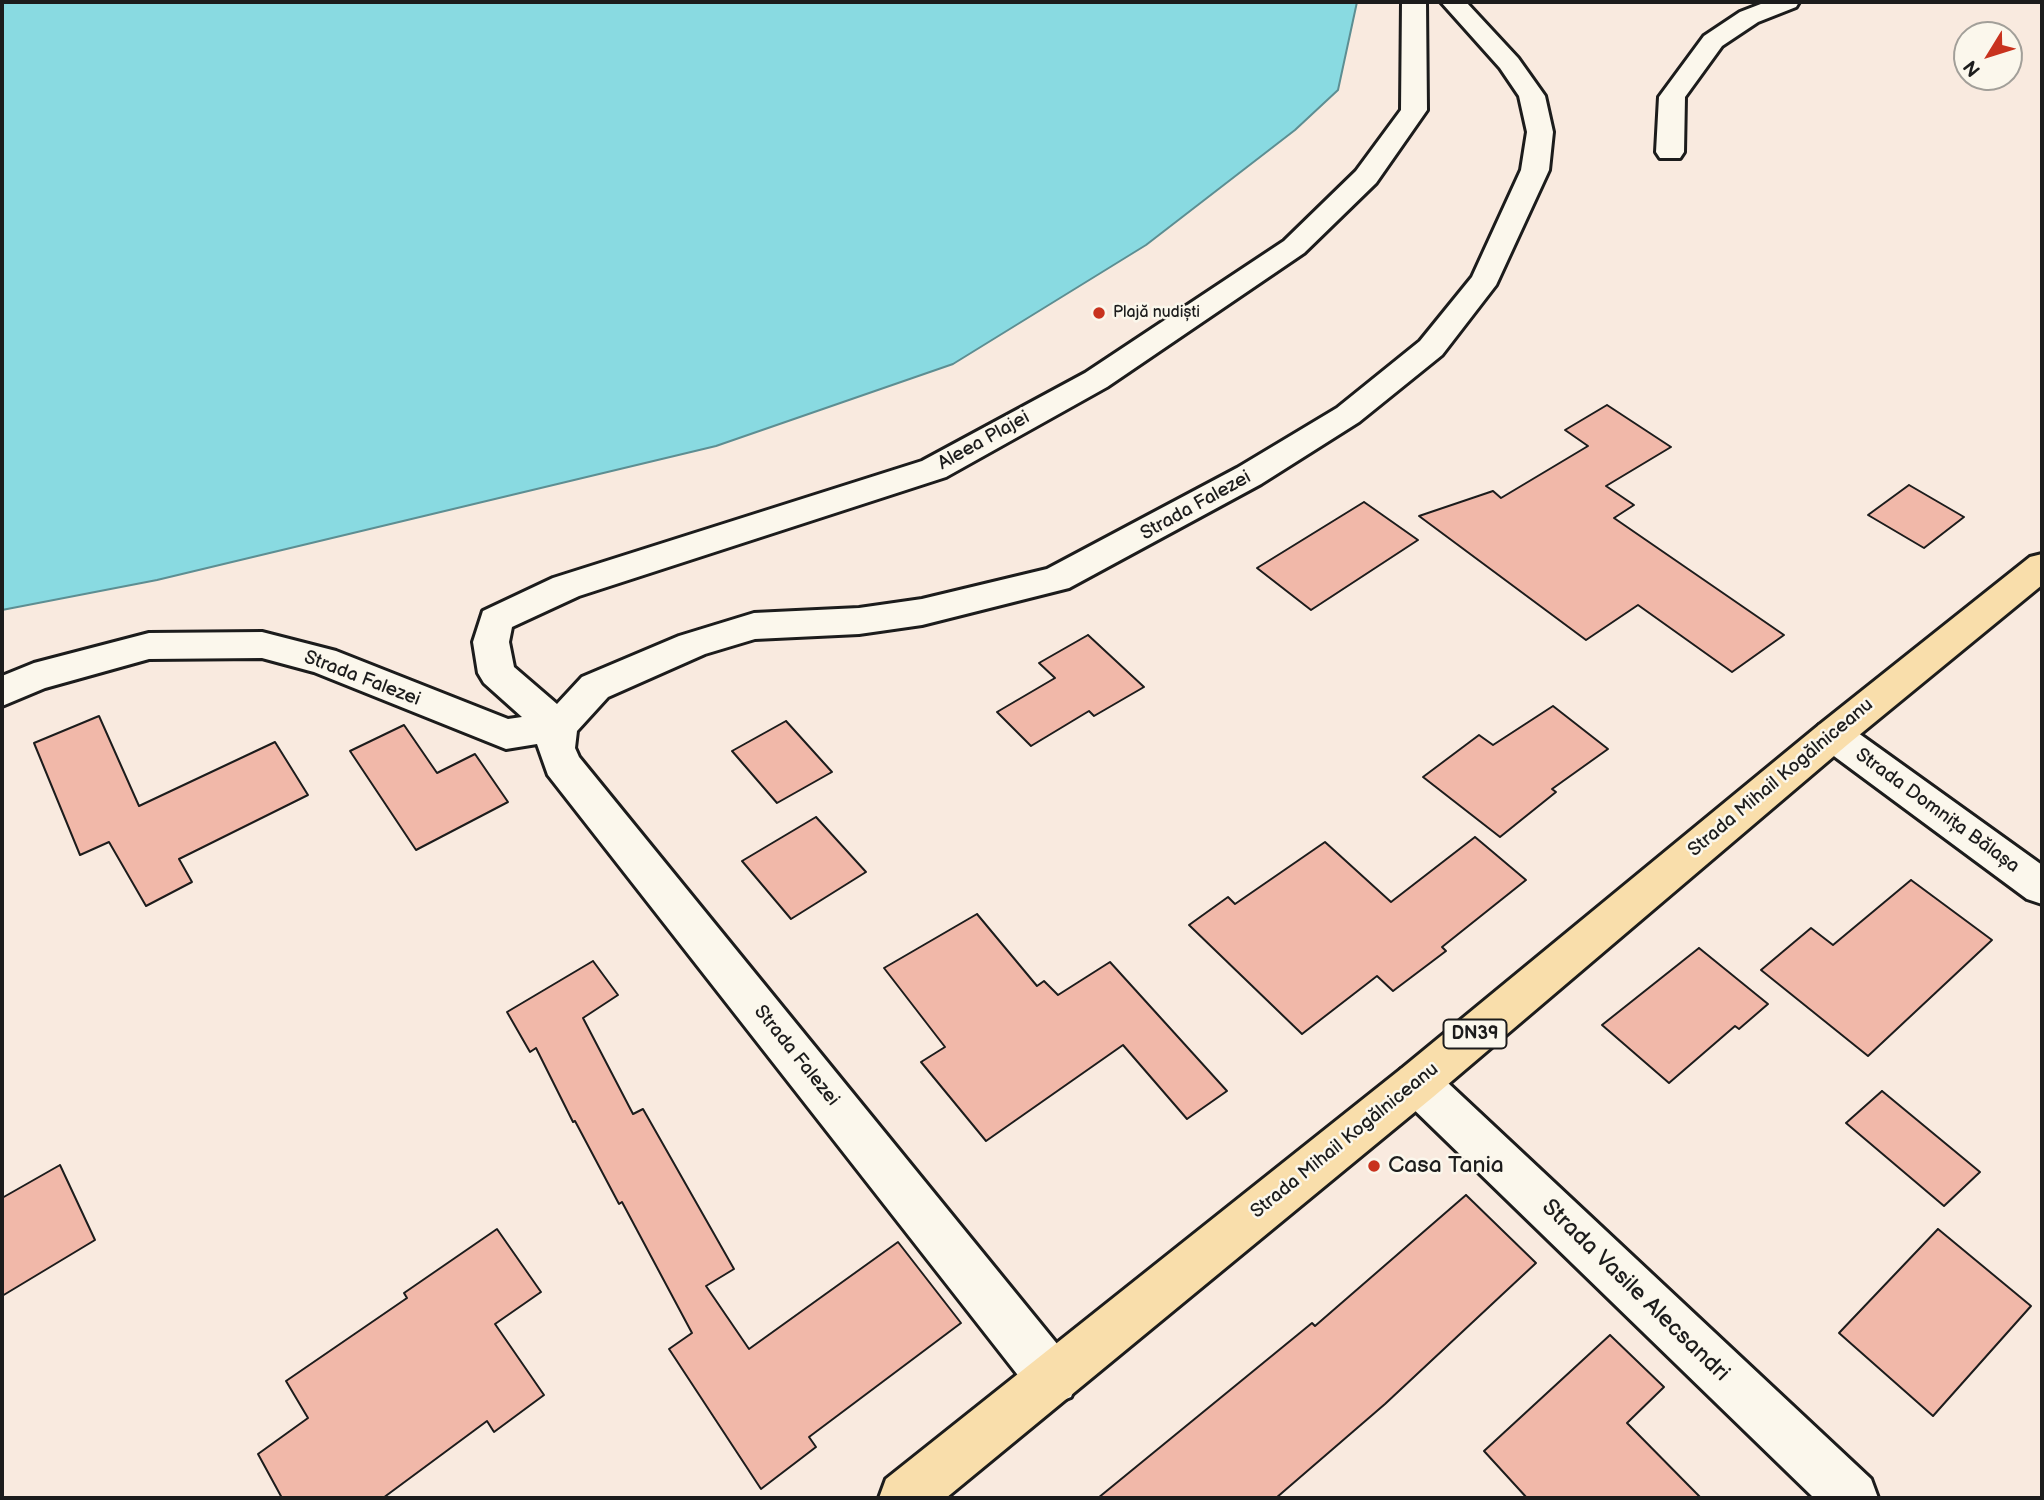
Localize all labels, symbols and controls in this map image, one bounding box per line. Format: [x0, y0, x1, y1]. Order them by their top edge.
north arrow [1953, 21, 2023, 91]
text: N [1959, 55, 1986, 81]
place label: Plajă nudiști [1113, 303, 1200, 323]
marker: Plajă nudiști [1091, 305, 1107, 321]
street label: Aleea Plajei [934, 407, 1034, 475]
street label: Strada Falezei [1137, 466, 1255, 546]
street label: Strada Falezei [301, 646, 423, 712]
street label: Strada Mihail Kogălniceanu [1684, 694, 1878, 862]
street label: Strada Domnița Bălașa [1851, 744, 2023, 878]
street label: Strada Falezei [749, 1001, 843, 1111]
road number: DN39 [1444, 1020, 1506, 1049]
street label: Strada Mihail Kogălniceanu [1247, 1058, 1443, 1224]
place label: Casa Tania [1388, 1152, 1504, 1180]
marker: Casa Tania [1366, 1158, 1382, 1174]
street label: Strada Vasile Alecsandri [1535, 1194, 1735, 1388]

